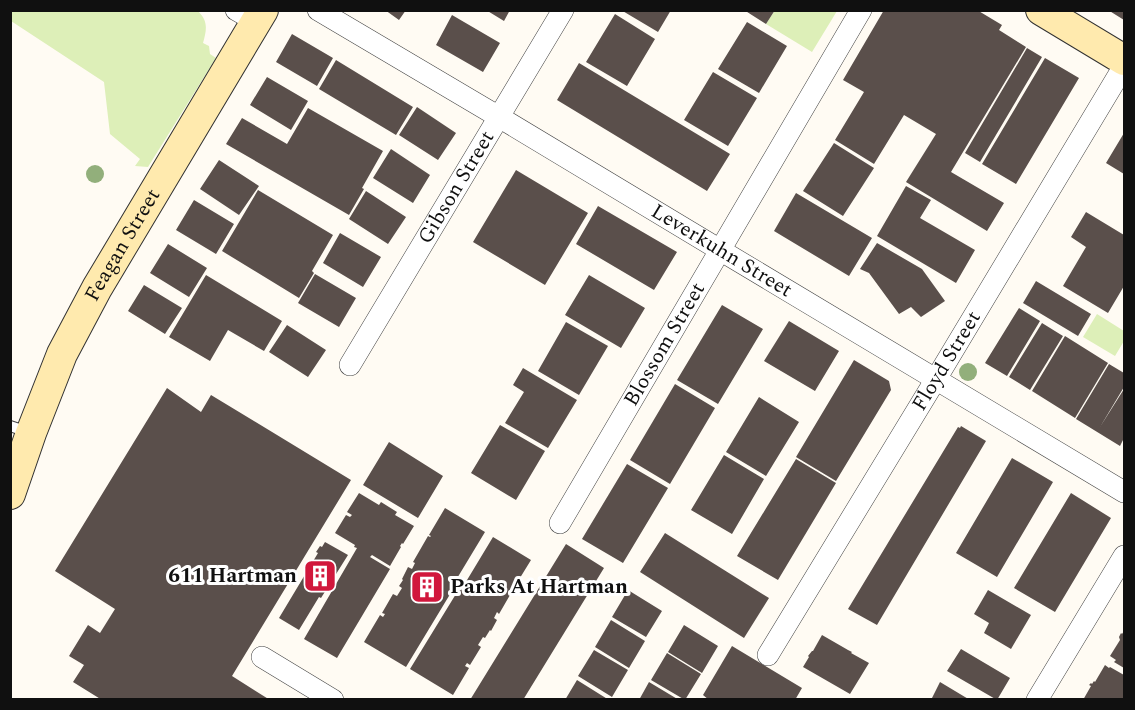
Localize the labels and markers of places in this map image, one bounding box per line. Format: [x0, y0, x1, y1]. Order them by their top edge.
building icon: 611 Hartman [302, 558, 338, 594]
place label: 611 Hartman [168, 560, 297, 592]
building icon: Parks At Hartman [409, 569, 445, 605]
place label: Parks At Hartman [450, 571, 628, 603]

